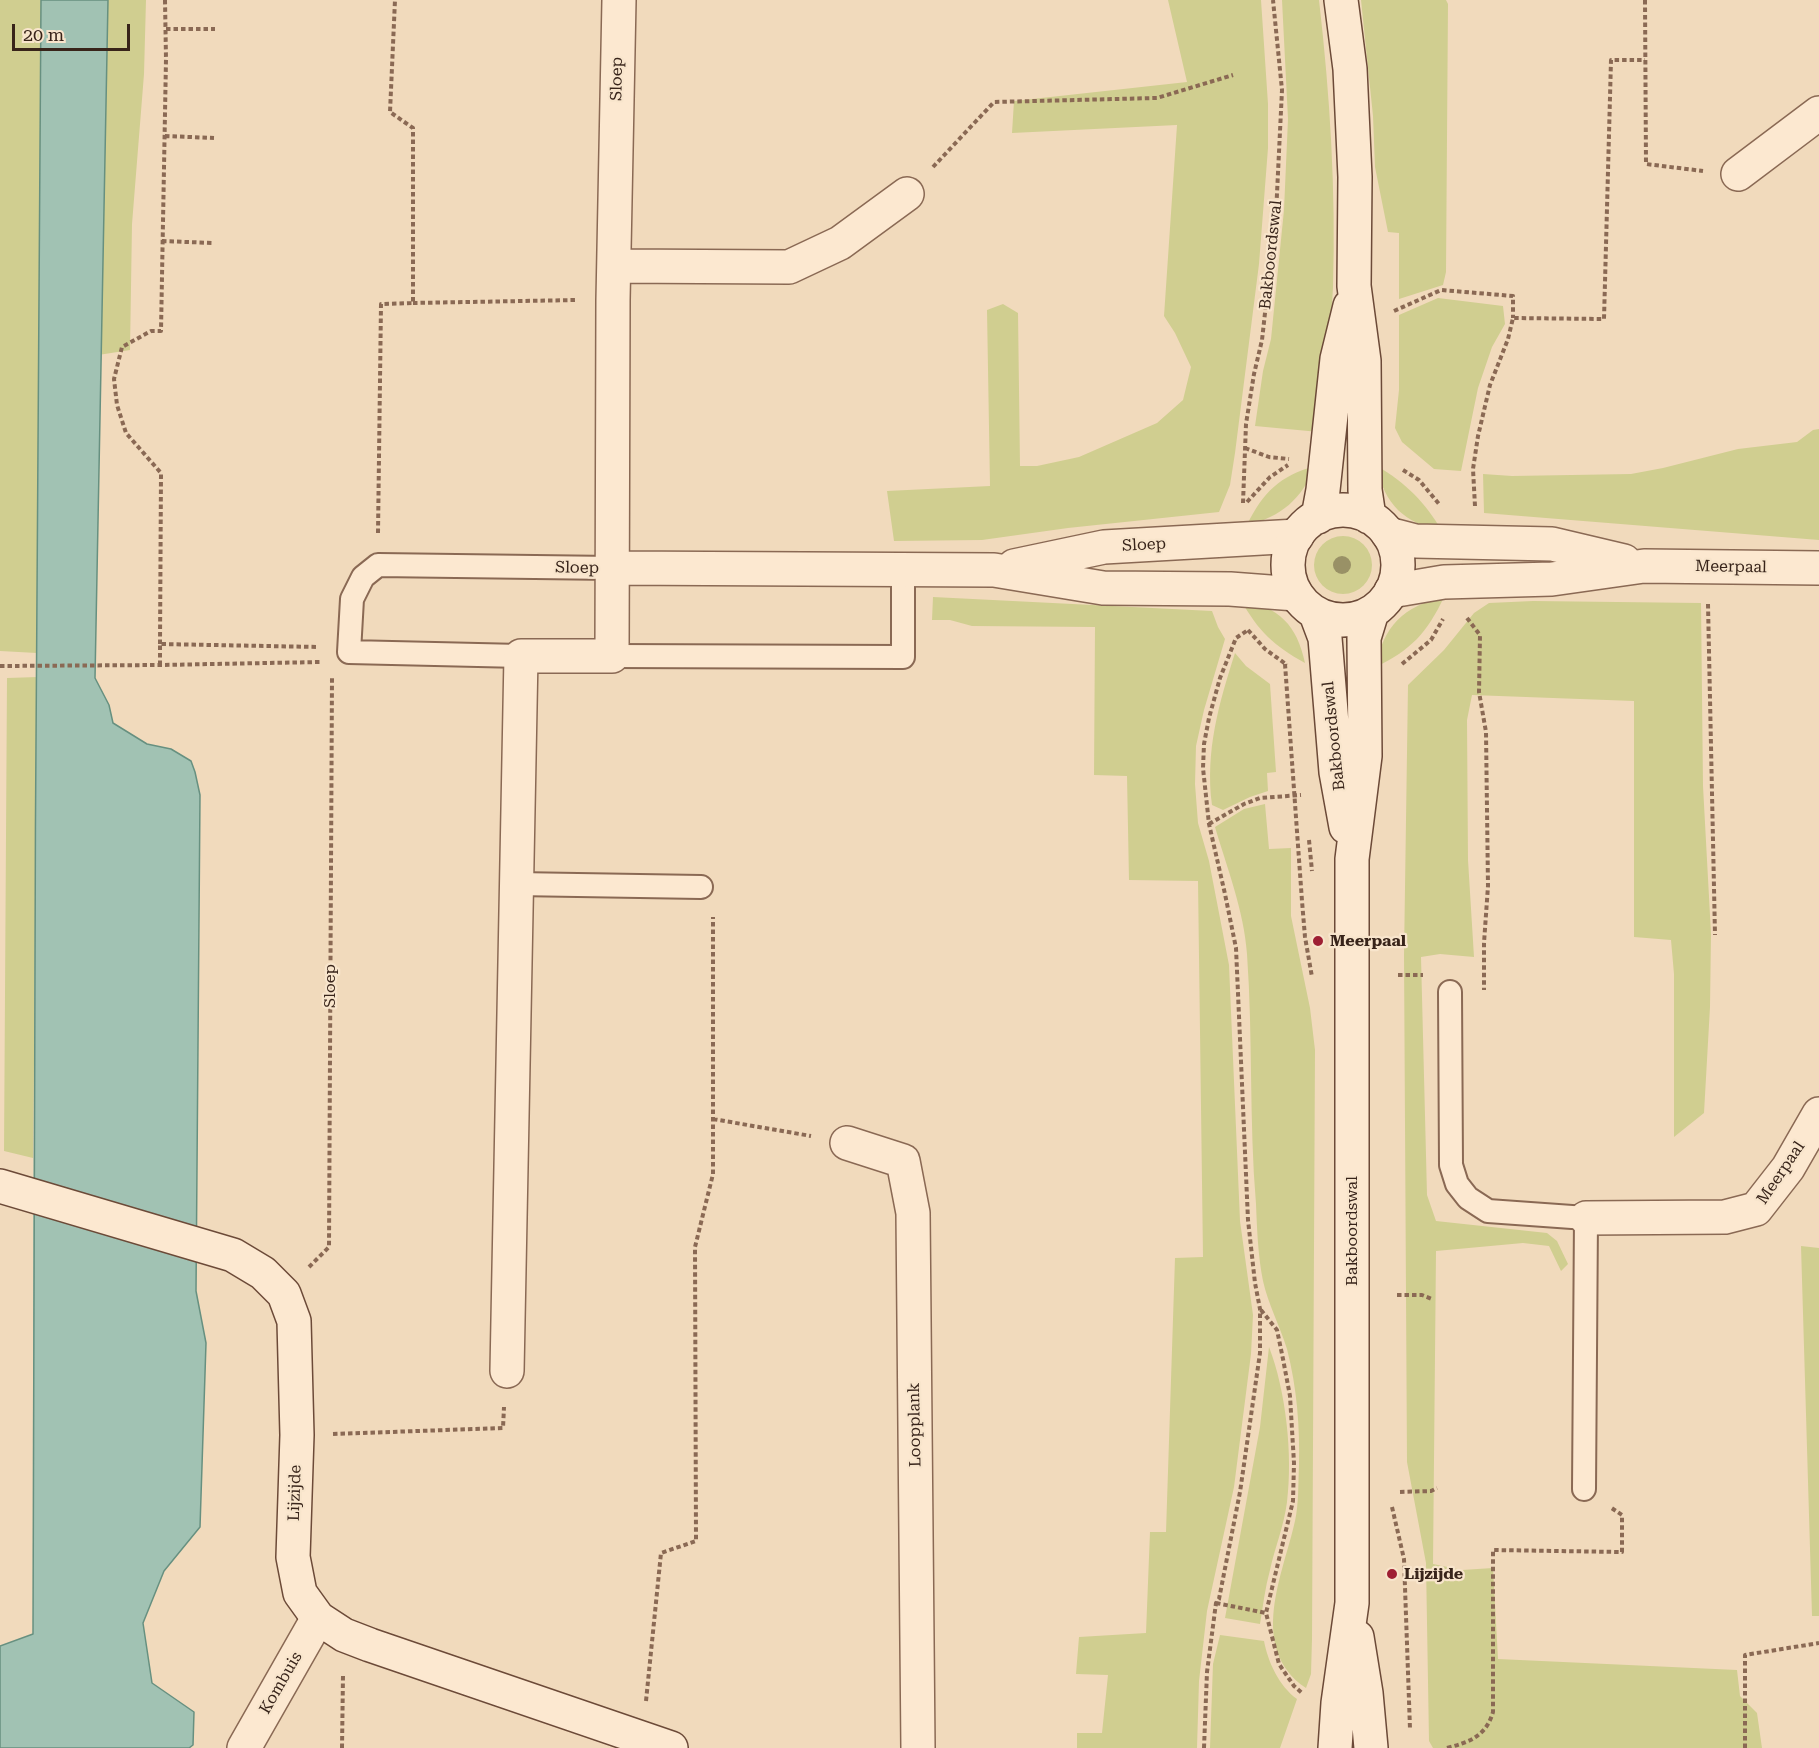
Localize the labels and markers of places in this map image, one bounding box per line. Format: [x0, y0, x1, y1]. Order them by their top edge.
place label: Meerpaal [1330, 931, 1406, 951]
marker: Meerpaal [1311, 934, 1325, 948]
place label: Lijzijde [1404, 1564, 1463, 1584]
marker: Lijzijde [1385, 1567, 1399, 1581]

